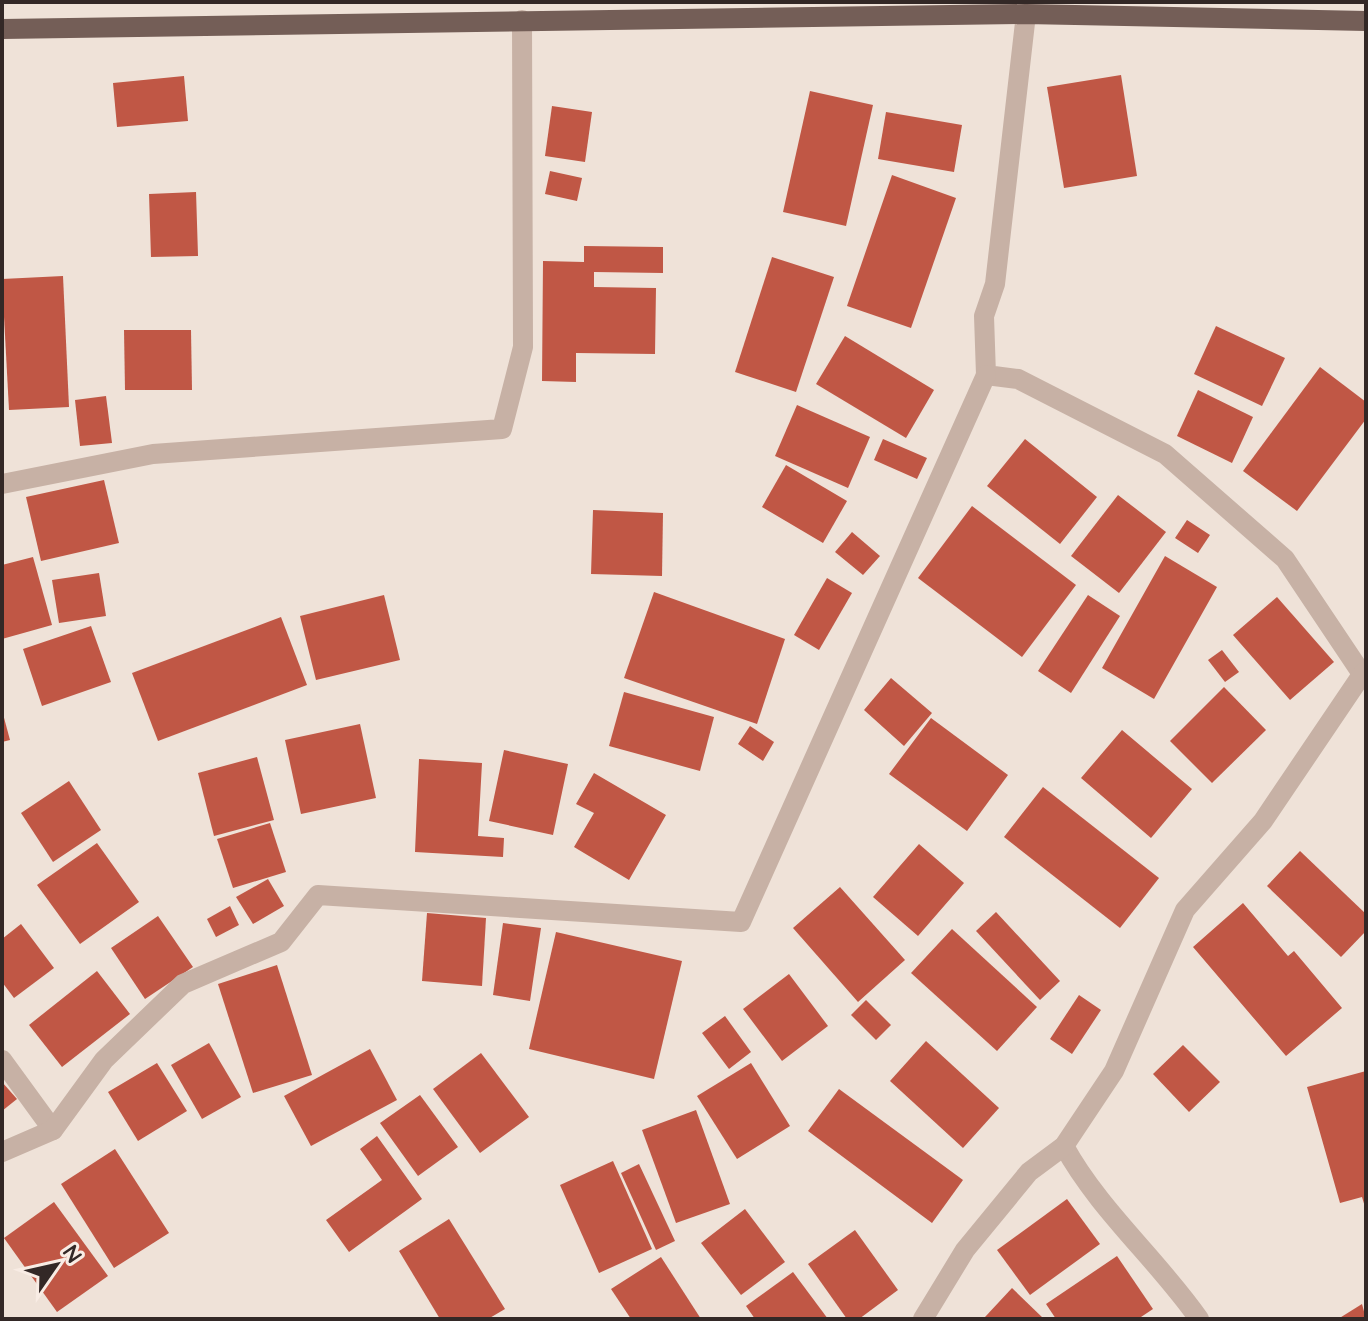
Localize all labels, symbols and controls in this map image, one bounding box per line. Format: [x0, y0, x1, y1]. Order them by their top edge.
north arrow [16, 1225, 96, 1305]
text: N [56, 1239, 89, 1268]

